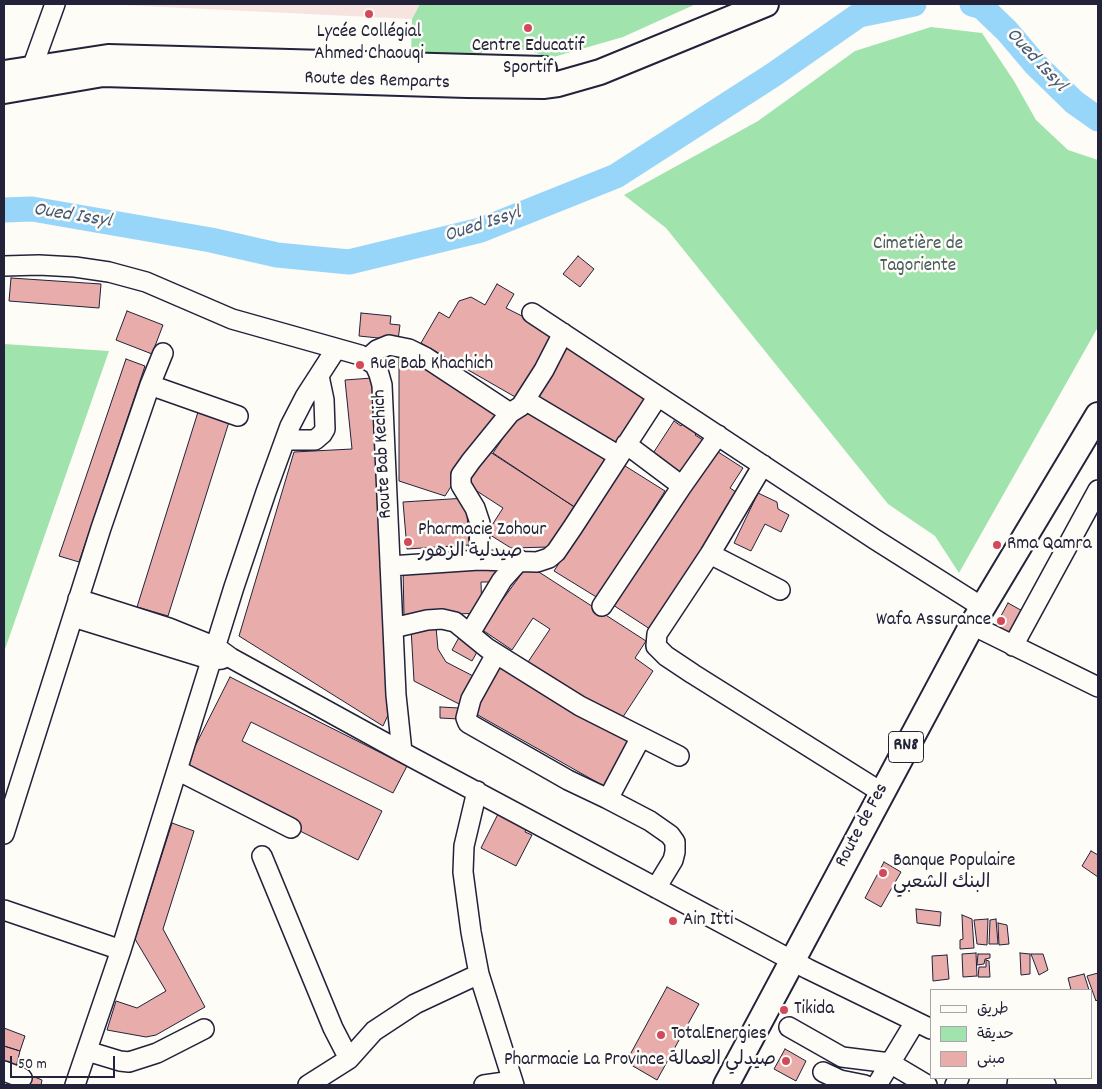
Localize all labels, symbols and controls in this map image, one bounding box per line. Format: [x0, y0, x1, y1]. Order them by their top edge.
marker: Lycée Collégial Ahmed Chaouqi [363, 8, 375, 20]
place label: Lycée Collégial Ahmed Chaouqi [314, 22, 424, 66]
marker: Centre Educatif Sportif [522, 22, 534, 34]
water label: Oued Issyl [999, 24, 1071, 98]
place label: Centre Educatif Sportif [472, 36, 584, 80]
street label: Route des Remparts [304, 68, 450, 96]
water label: Oued Issyl [31, 199, 113, 235]
water label: Oued Issyl [442, 202, 524, 250]
park label: Cimetière de Tagoriente [873, 234, 963, 278]
place label: Rue Bab Khachich [370, 354, 493, 376]
marker: Rue Bab Khachich [354, 359, 366, 371]
street label: Route Bab Kechich [369, 389, 399, 519]
place label: Pharmacie Zohour صيدلية الزهور [418, 520, 546, 564]
place label: Rma Qamra [1007, 534, 1092, 556]
marker: Pharmacie Zohour صيدلية الزهور [402, 536, 414, 548]
marker: Rma Qamra [991, 539, 1003, 551]
place label: Wafa Assurance [876, 610, 991, 632]
marker: Wafa Assurance [995, 615, 1007, 627]
road number: RN8 [888, 732, 924, 762]
street label: Route de Fes [831, 780, 895, 872]
place label: Banque Populaire البنك الشعبي [893, 851, 1015, 895]
marker: Banque Populaire البنك الشعبي [877, 867, 889, 879]
place label: Ain Itti [683, 910, 733, 932]
marker: Ain Itti [667, 915, 679, 927]
legend [930, 989, 1092, 1079]
place label: Tikida [794, 999, 834, 1021]
text: طريق [977, 999, 1009, 1021]
marker: Tikida [778, 1004, 790, 1016]
place label: TotalEnergies [671, 1024, 767, 1046]
text: حديقة [977, 1024, 1014, 1046]
marker: TotalEnergies [655, 1029, 667, 1041]
scale bar [12, 1046, 118, 1078]
text: مبنى [977, 1049, 1005, 1071]
place label: Pharmacie La Province صيدلي العمالة [504, 1050, 776, 1072]
text: 50 m [18, 1054, 47, 1076]
marker: Pharmacie La Province صيدلي العمالة [780, 1055, 792, 1067]

